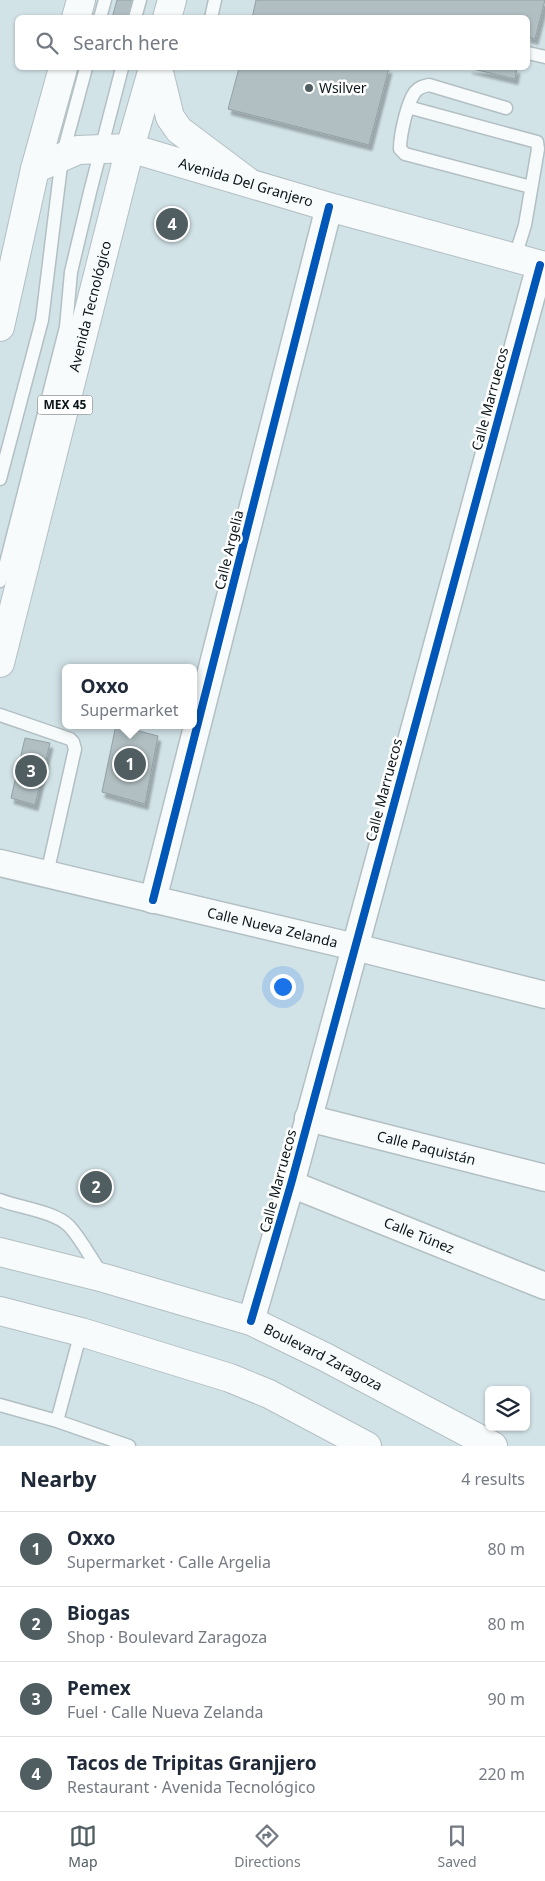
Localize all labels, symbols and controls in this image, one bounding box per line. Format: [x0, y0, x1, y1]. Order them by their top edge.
search box [15, 15, 530, 70]
icon: search [33, 29, 61, 57]
text: Search here [73, 30, 179, 56]
place label: Wsilver [319, 78, 367, 97]
marker: Wsilver [303, 82, 315, 94]
street label: Avenida Del Granjero [177, 153, 316, 211]
pin: 4 [156, 205, 188, 243]
street label: Avenida Tecnológico [64, 239, 115, 374]
street label: Calle Marruecos [467, 345, 512, 453]
road number: MEX 45 [38, 396, 92, 414]
street label: Calle Argelia [209, 508, 248, 592]
popup [62, 664, 197, 729]
text: Oxxo [80, 673, 129, 699]
text: Supermarket [80, 699, 179, 721]
street label: Calle Marruecos [361, 736, 406, 844]
pin: 1 [114, 745, 146, 783]
pin: 3 [15, 752, 47, 790]
street label: Calle Nueva Zelanda [205, 902, 340, 952]
your location [270, 974, 296, 1000]
street label: Calle Paquistán [375, 1126, 478, 1169]
street label: Calle Marruecos [255, 1127, 300, 1235]
pin: 2 [80, 1168, 112, 1206]
street label: Calle Túnez [381, 1212, 458, 1258]
street label: Boulevard Zaragoza [261, 1319, 386, 1395]
map controls [485, 1386, 530, 1431]
button: layers [485, 1386, 530, 1431]
text: Nearby [20, 1465, 96, 1493]
text: 4 results [461, 1468, 525, 1490]
text: Oxxo [67, 1525, 116, 1551]
text: 1 [31, 1538, 41, 1560]
text: 80 m [488, 1538, 525, 1560]
text: Supermarket · Calle Argelia [67, 1551, 271, 1573]
text: Biogas [67, 1600, 130, 1626]
text: 2 [31, 1613, 41, 1635]
text: 80 m [488, 1613, 525, 1635]
text: Shop · Boulevard Zaragoza [67, 1626, 267, 1648]
text: Pemex [67, 1675, 131, 1701]
text: 3 [31, 1688, 41, 1710]
text: 90 m [488, 1688, 525, 1710]
text: Fuel · Calle Nueva Zelanda [67, 1701, 263, 1723]
text: Tacos de Tripitas Granjjero [67, 1750, 317, 1776]
text: 4 [31, 1763, 41, 1785]
text: 220 m [478, 1763, 525, 1785]
text: Restaurant · Avenida Tecnológico [67, 1776, 315, 1798]
tab: Map [68, 1822, 98, 1871]
tab: Directions [234, 1822, 301, 1871]
tab: Saved [437, 1822, 477, 1871]

